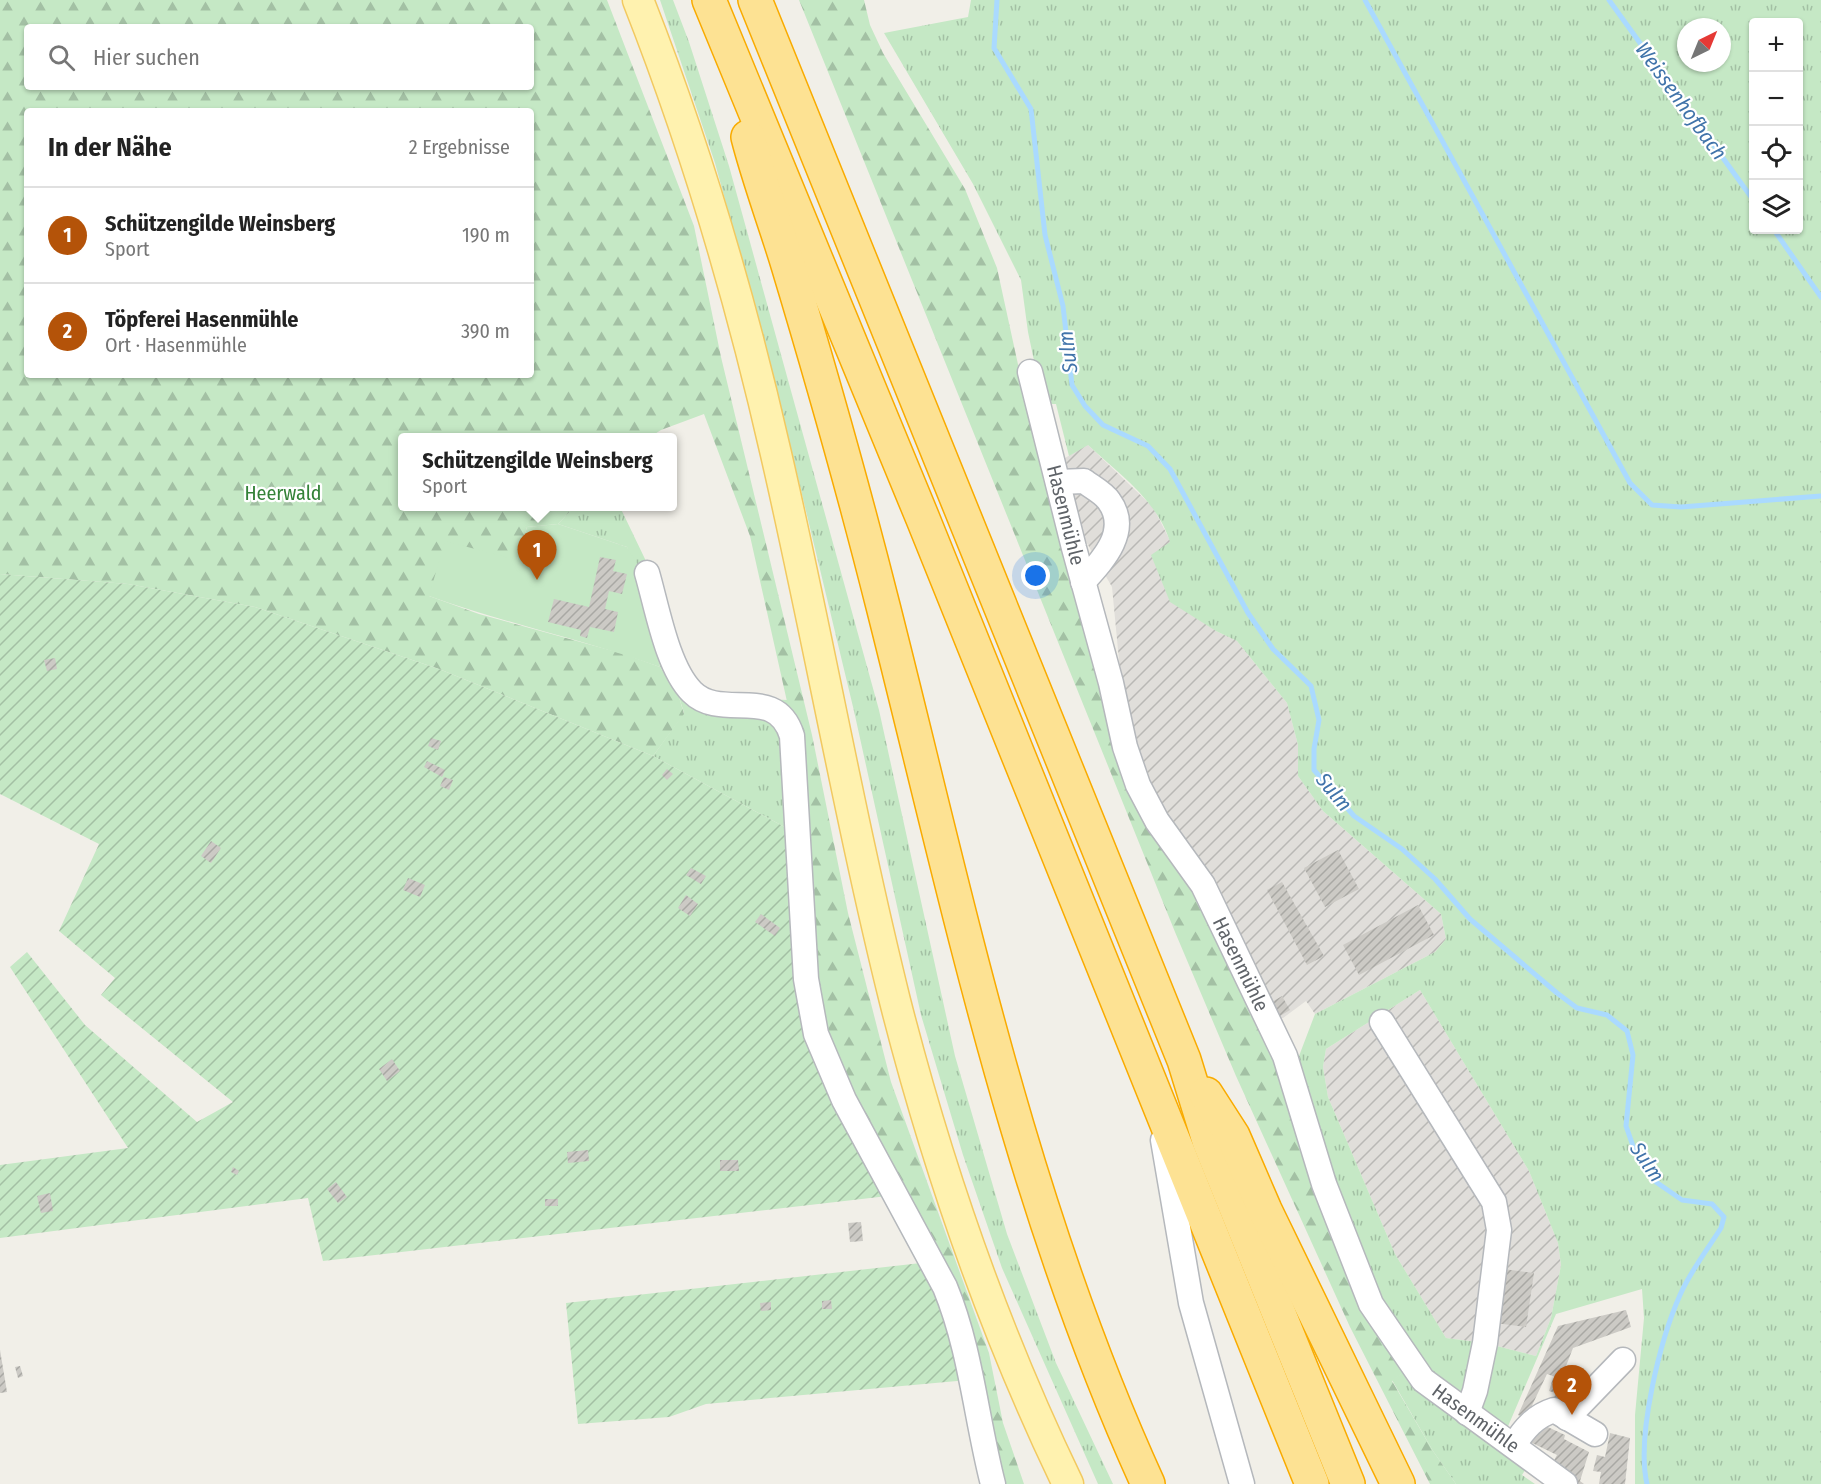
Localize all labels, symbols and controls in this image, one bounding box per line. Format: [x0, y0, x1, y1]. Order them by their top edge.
north arrow [1677, 18, 1731, 72]
map controls [1749, 18, 1803, 234]
button: + [1749, 18, 1803, 72]
search box [24, 24, 534, 90]
water label: Weissenhofbach [1630, 37, 1732, 165]
icon: search [45, 41, 78, 74]
text: Hier suchen [93, 44, 200, 71]
button: − [1749, 72, 1803, 126]
button: locate [1749, 126, 1803, 180]
text: In der Nähe [48, 132, 172, 163]
text: 2 Ergebnisse [409, 135, 510, 159]
button: layers [1749, 180, 1803, 234]
text: Schützengilde Weinsberg [105, 210, 335, 237]
text: 1 [63, 223, 72, 247]
text: 190 m [462, 223, 510, 247]
text: Sport [105, 237, 150, 261]
text: Töpferei Hasenmühle [105, 306, 298, 333]
text: 2 [63, 319, 72, 343]
text: 390 m [461, 319, 510, 343]
water label: Sulm [1052, 329, 1084, 376]
text: Ort · Hasenmühle [105, 333, 247, 357]
popup [398, 433, 677, 511]
text: Schützengilde Weinsberg [422, 447, 653, 474]
street label: Hasenmühle [1042, 463, 1090, 567]
text: Sport [422, 474, 467, 498]
park label: Heerwald [244, 481, 322, 505]
pin: 1 [518, 530, 556, 580]
your location [1021, 561, 1050, 590]
water label: Sulm [1310, 767, 1358, 817]
street label: Hasenmühle [1208, 913, 1274, 1015]
water label: Sulm [1624, 1136, 1670, 1187]
pin: 2 [1552, 1366, 1592, 1415]
street label: Hasenmühle [1428, 1378, 1524, 1458]

